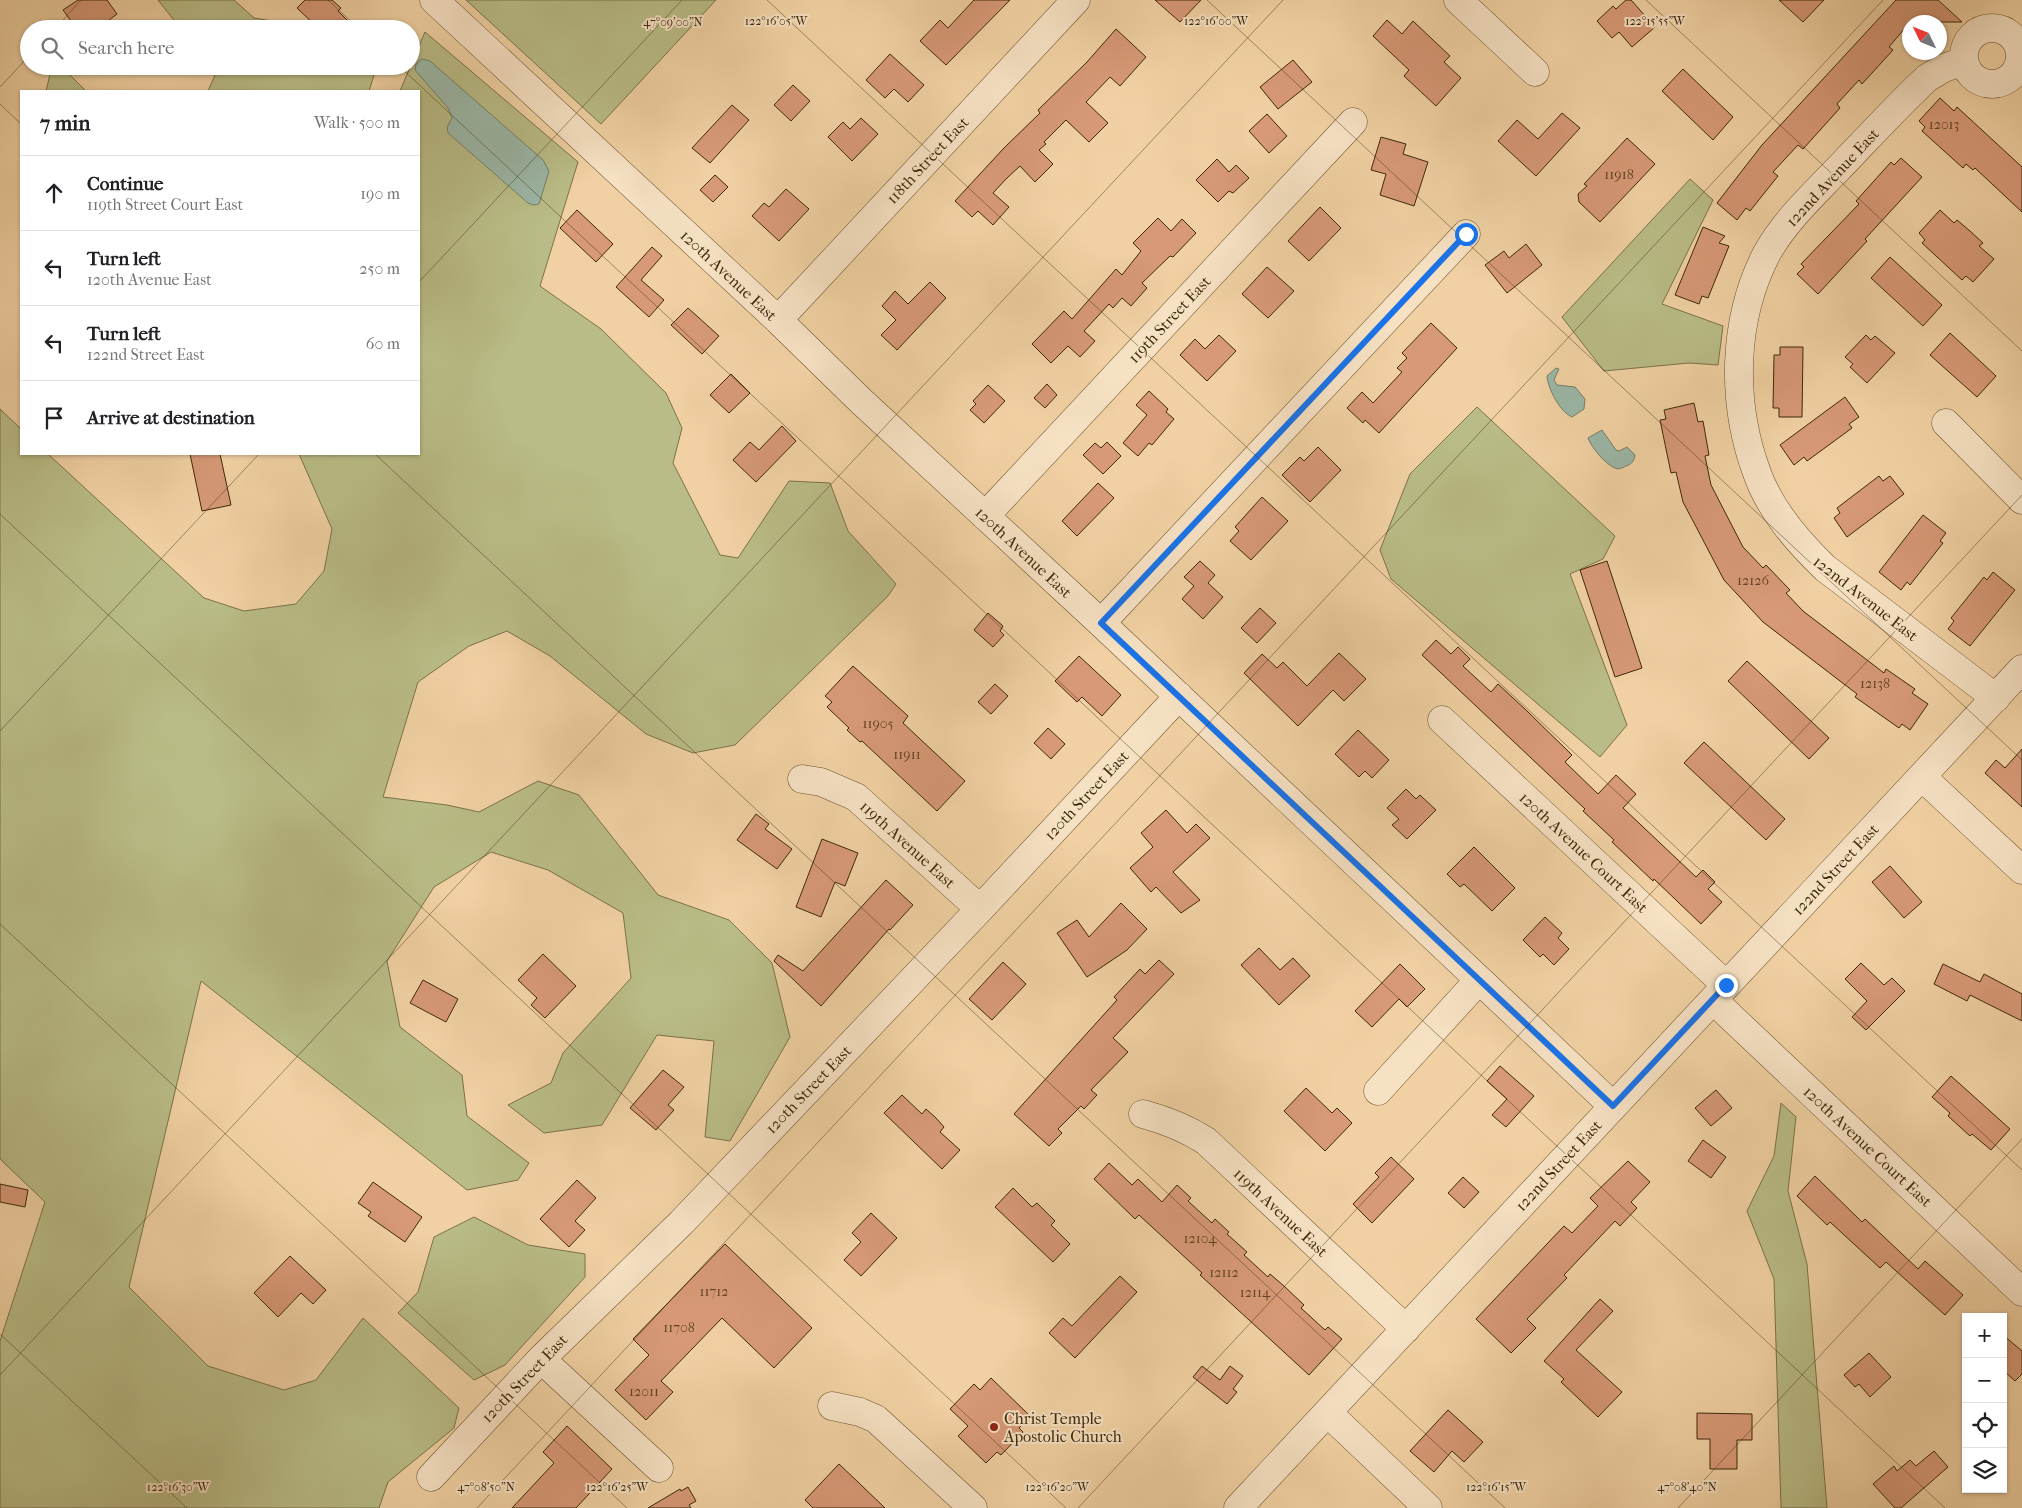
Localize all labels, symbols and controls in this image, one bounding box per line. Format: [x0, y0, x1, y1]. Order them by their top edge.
text: 122°16'05"W [745, 14, 808, 28]
text: 122°16'00"W [1184, 14, 1249, 28]
text: 122°15'55"W [1625, 14, 1686, 28]
text: 47°09'00"N [643, 15, 703, 29]
north arrow [1902, 15, 1947, 60]
search box [20, 20, 420, 75]
icon: search [38, 34, 66, 62]
text: Search here [78, 37, 174, 59]
text: 7 min [40, 111, 91, 135]
text: Walk · 500 m [314, 113, 400, 132]
street label: 118th Street East [882, 113, 973, 208]
house number: 12013 [1929, 116, 1959, 133]
street label: 122nd Avenue East [1782, 124, 1883, 230]
house number: 11918 [1604, 166, 1634, 183]
text: Continue [87, 173, 163, 195]
icon: ahead [40, 179, 68, 207]
text: 190 m [360, 184, 400, 203]
text: 119th Street Court East [87, 195, 243, 214]
route start [1455, 223, 1478, 246]
street label: 120th Avenue East [677, 226, 781, 325]
text: Turn left [87, 248, 161, 270]
icon: left [40, 254, 68, 282]
text: 250 m [359, 259, 400, 278]
text: 120th Avenue East [87, 270, 212, 289]
street label: 119th Street East [1124, 272, 1215, 367]
text: Turn left [87, 323, 161, 345]
icon: left [40, 329, 68, 357]
text: 60 m [366, 334, 400, 353]
text: 122nd Street East [87, 345, 205, 364]
icon: arrive [40, 404, 68, 432]
text: Arrive at destination [87, 407, 255, 429]
street label: 120th Avenue East [972, 503, 1076, 602]
street label: 122nd Avenue East [1810, 552, 1922, 645]
house number: 12126 [1737, 572, 1769, 589]
house number: 12138 [1860, 675, 1890, 692]
house number: 11905 [862, 715, 894, 732]
house number: 11911 [893, 746, 921, 763]
street label: 120th Street East [1040, 746, 1133, 844]
street label: 120th Avenue Court East [1516, 788, 1652, 917]
street label: 119th Avenue East [856, 797, 959, 892]
street label: 122nd Street East [1788, 820, 1883, 919]
route end [1715, 974, 1738, 997]
street label: 120th Street East [761, 1041, 855, 1137]
street label: 120th Avenue Court East [1800, 1082, 1936, 1211]
street label: 122nd Street East [1511, 1116, 1606, 1215]
street label: 119th Avenue East [1230, 1164, 1332, 1261]
house number: 12104 [1184, 1230, 1217, 1247]
house number: 12112 [1209, 1264, 1239, 1281]
house number: 11712 [700, 1283, 728, 1300]
house number: 12114 [1240, 1284, 1271, 1301]
map controls [1962, 1313, 2007, 1493]
button: + [1962, 1313, 2007, 1358]
house number: 11708 [663, 1319, 695, 1336]
street label: 120th Street East [477, 1330, 571, 1426]
button: − [1962, 1358, 2007, 1403]
house number: 12011 [629, 1383, 659, 1400]
button: locate [1962, 1403, 2007, 1448]
place label: Christ Temple Apostolic Church [1003, 1409, 1122, 1446]
marker: Christ Temple Apostolic Church [988, 1421, 1000, 1433]
button: layers [1962, 1448, 2007, 1493]
text: 122°16'30"W [147, 1480, 210, 1494]
text: 47°08'50"N [457, 1480, 515, 1494]
text: 122°16'25"W [586, 1480, 649, 1494]
text: 122°16'20"W [1025, 1480, 1090, 1494]
text: 122°16'15"W [1466, 1480, 1527, 1494]
text: 47°08'40"N [1657, 1480, 1717, 1494]

